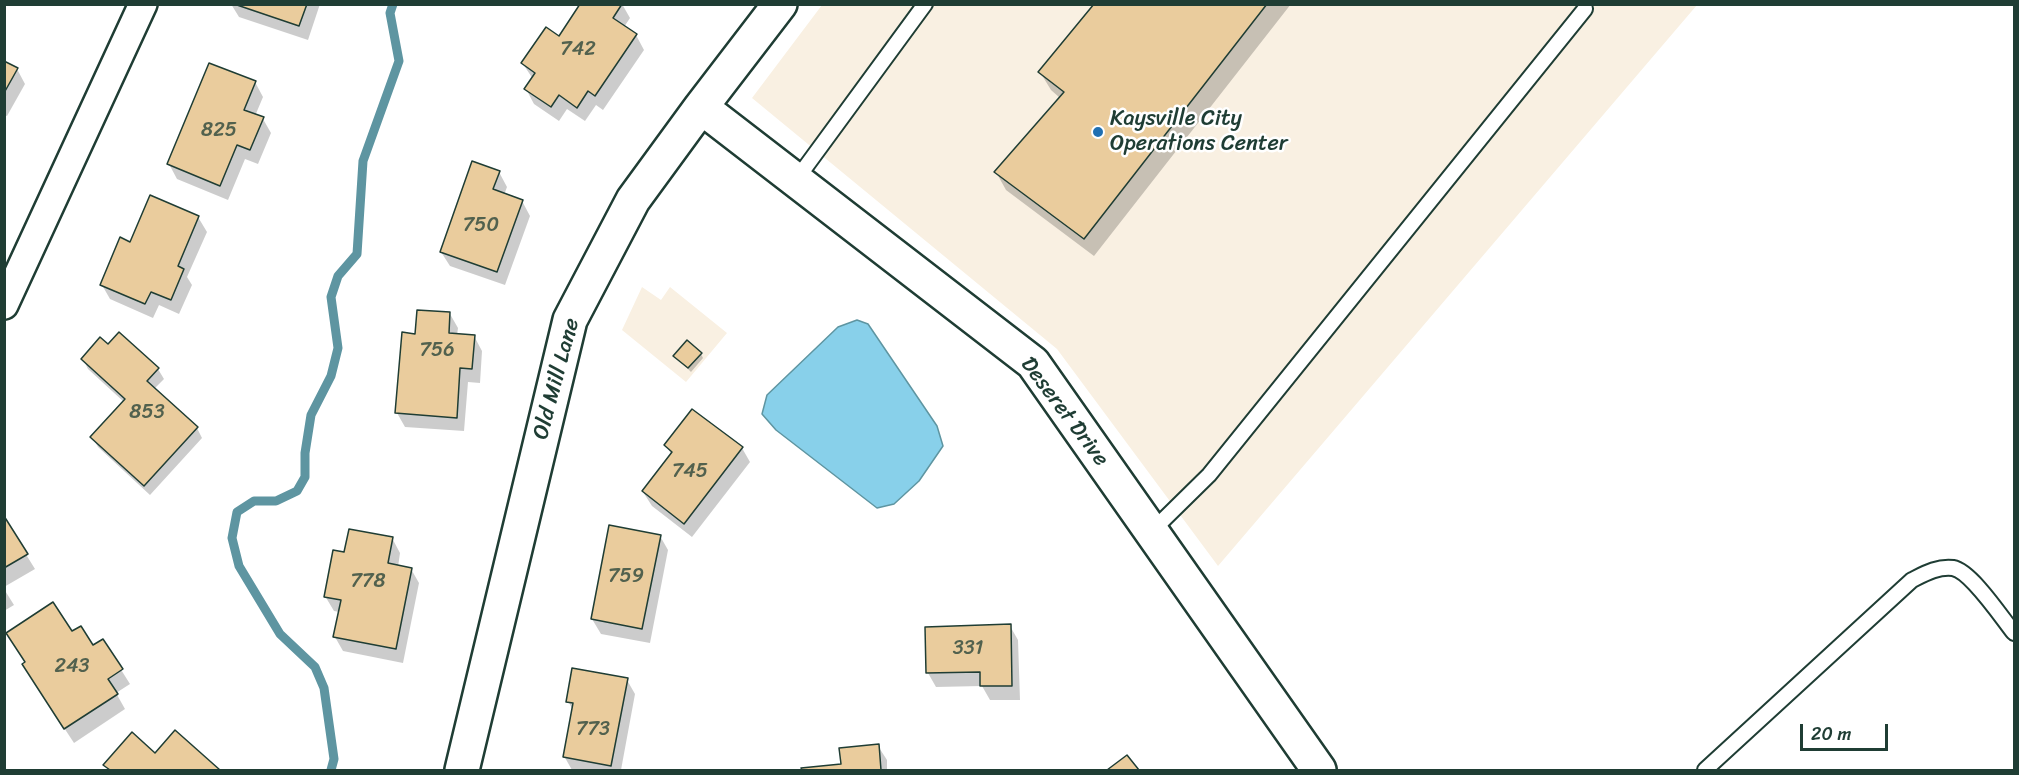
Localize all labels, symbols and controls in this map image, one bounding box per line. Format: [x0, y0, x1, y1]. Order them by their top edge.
house number: 742 [560, 38, 596, 62]
place label: Kaysville City Operations Center [1110, 106, 1288, 158]
house number: 825 [201, 119, 237, 143]
marker: Kaysville City Operations Center [1091, 125, 1105, 139]
house number: 750 [463, 214, 499, 238]
street label: Old Mill Lane [528, 315, 586, 443]
house number: 756 [420, 339, 454, 363]
street label: Deseret Drive [1014, 352, 1114, 472]
house number: 853 [129, 401, 165, 425]
house number: 745 [672, 460, 708, 484]
house number: 759 [608, 565, 644, 589]
house number: 778 [351, 570, 385, 594]
house number: 331 [953, 637, 983, 661]
house number: 243 [54, 655, 90, 679]
scale bar [1803, 712, 1892, 750]
house number: 773 [576, 718, 610, 742]
text: 20 m [1811, 718, 1851, 750]

